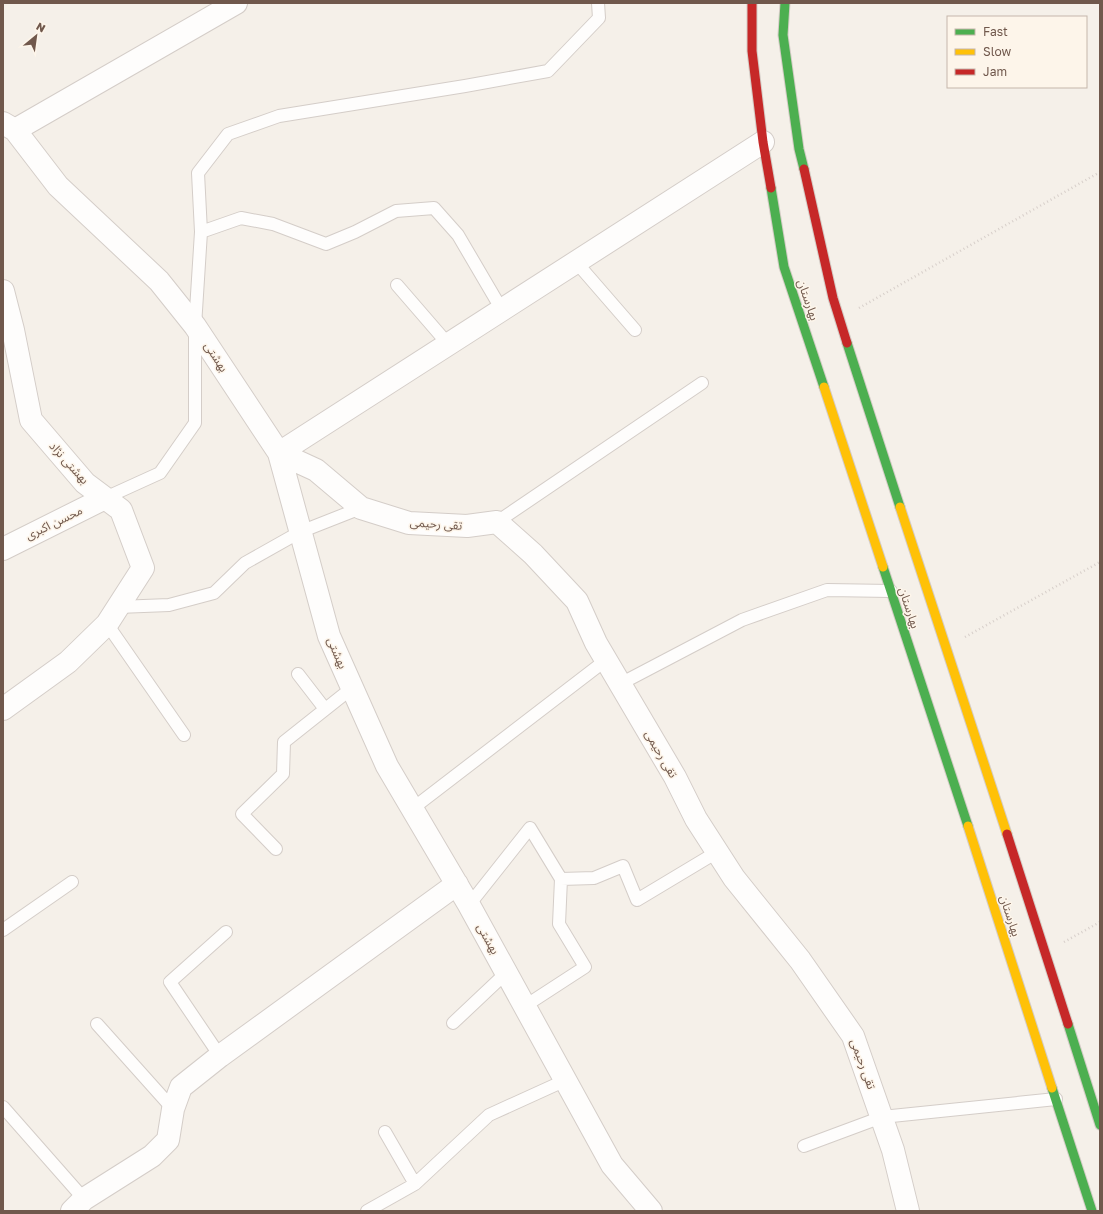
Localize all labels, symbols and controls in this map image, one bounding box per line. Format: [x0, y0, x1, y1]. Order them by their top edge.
north arrow [16, 16, 56, 56]
legend [947, 16, 1087, 88]
text: N [34, 19, 48, 35]
text: Fast [983, 24, 1008, 39]
text: Slow [983, 44, 1011, 59]
text: Jam [983, 64, 1007, 79]
street label: بهارستان [794, 277, 822, 322]
street label: بهشتی [201, 339, 232, 375]
street label: بهشتی نژاد [46, 438, 92, 487]
street label: محسن اکبری [23, 502, 85, 543]
street label: تقی رحیمی [409, 514, 463, 533]
street label: بهارستان [896, 585, 923, 630]
street label: بهشتی [324, 635, 351, 671]
street label: تقی رحیمی [642, 727, 681, 781]
street label: بهارستان [997, 893, 1024, 938]
street label: بهشتی [474, 921, 503, 957]
street label: تقی رحیمی [847, 1037, 880, 1092]

